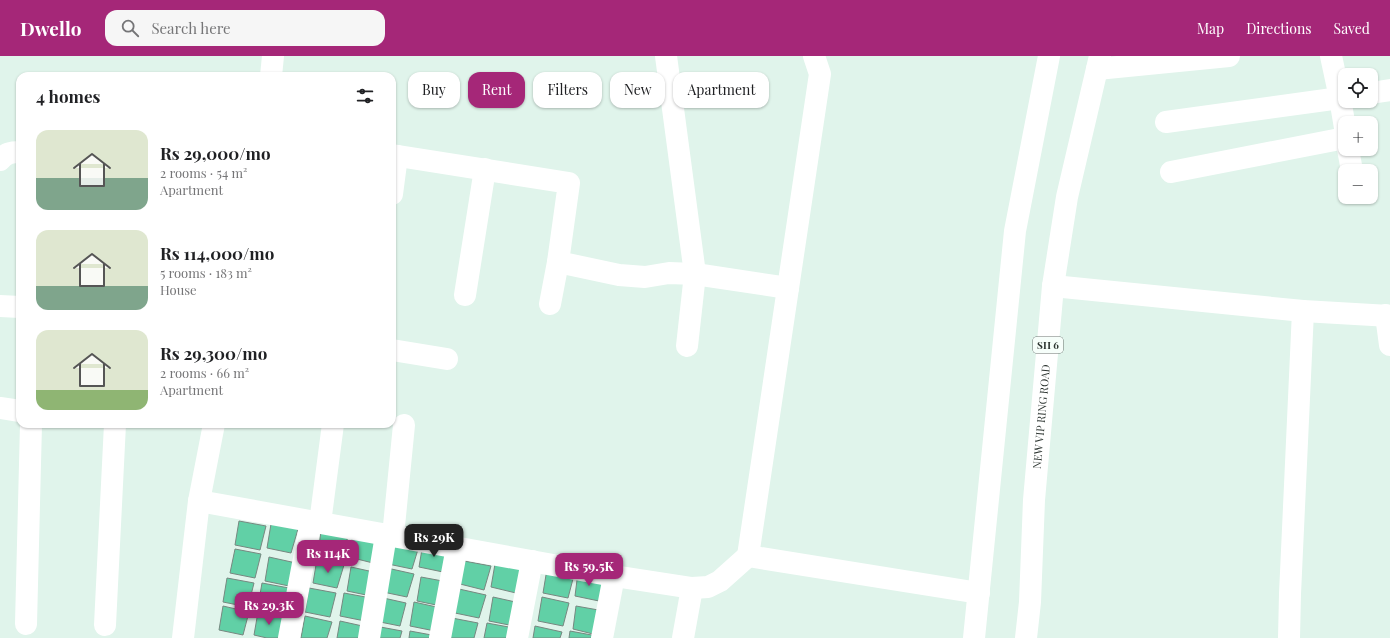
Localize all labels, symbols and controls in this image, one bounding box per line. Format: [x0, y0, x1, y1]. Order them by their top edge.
search box [105, 10, 385, 46]
text: Dwello [20, 15, 81, 41]
icon: search [119, 17, 141, 39]
text: Search here [151, 18, 231, 38]
text: Map [1197, 19, 1224, 38]
text: Directions [1246, 19, 1312, 38]
text: Saved [1334, 19, 1370, 38]
map controls [1338, 68, 1378, 204]
button: locate [1338, 68, 1378, 108]
chip: Buy [408, 72, 460, 108]
chip: Rent [468, 72, 525, 108]
chip: Filters [533, 72, 602, 108]
chip: New [610, 72, 665, 108]
chip: Apartment [673, 72, 769, 108]
text: 4 homes [36, 85, 100, 107]
icon: filters [354, 85, 376, 107]
button: + [1338, 116, 1378, 156]
text: Rs 29,000/mo [160, 142, 271, 164]
icon: home [68, 146, 116, 194]
text: 2 rooms · 54 m² [160, 164, 248, 181]
button: − [1338, 164, 1378, 204]
text: Apartment [160, 181, 223, 198]
text: Rs 114,000/mo [160, 242, 274, 264]
icon: home [68, 246, 116, 294]
text: 5 rooms · 183 m² [160, 264, 252, 281]
text: House [160, 281, 197, 298]
road number: SH 6 [1033, 337, 1063, 353]
text: Rs 29,300/mo [160, 342, 267, 364]
icon: home [68, 346, 116, 394]
text: 2 rooms · 66 m² [160, 364, 249, 381]
street label: NEW VIP RING ROAD [1029, 364, 1053, 469]
text: Apartment [160, 381, 223, 398]
pin: Rs 29K [401, 524, 467, 558]
text: Rs 29K [413, 528, 455, 545]
pin: Rs 114K [291, 540, 365, 574]
text: Rs 114K [306, 544, 350, 561]
pin: Rs 59.5K [548, 553, 630, 587]
text: Rs 59.5K [564, 557, 614, 574]
pin: Rs 29.3K [228, 592, 310, 626]
text: Rs 29.3K [244, 596, 294, 613]

